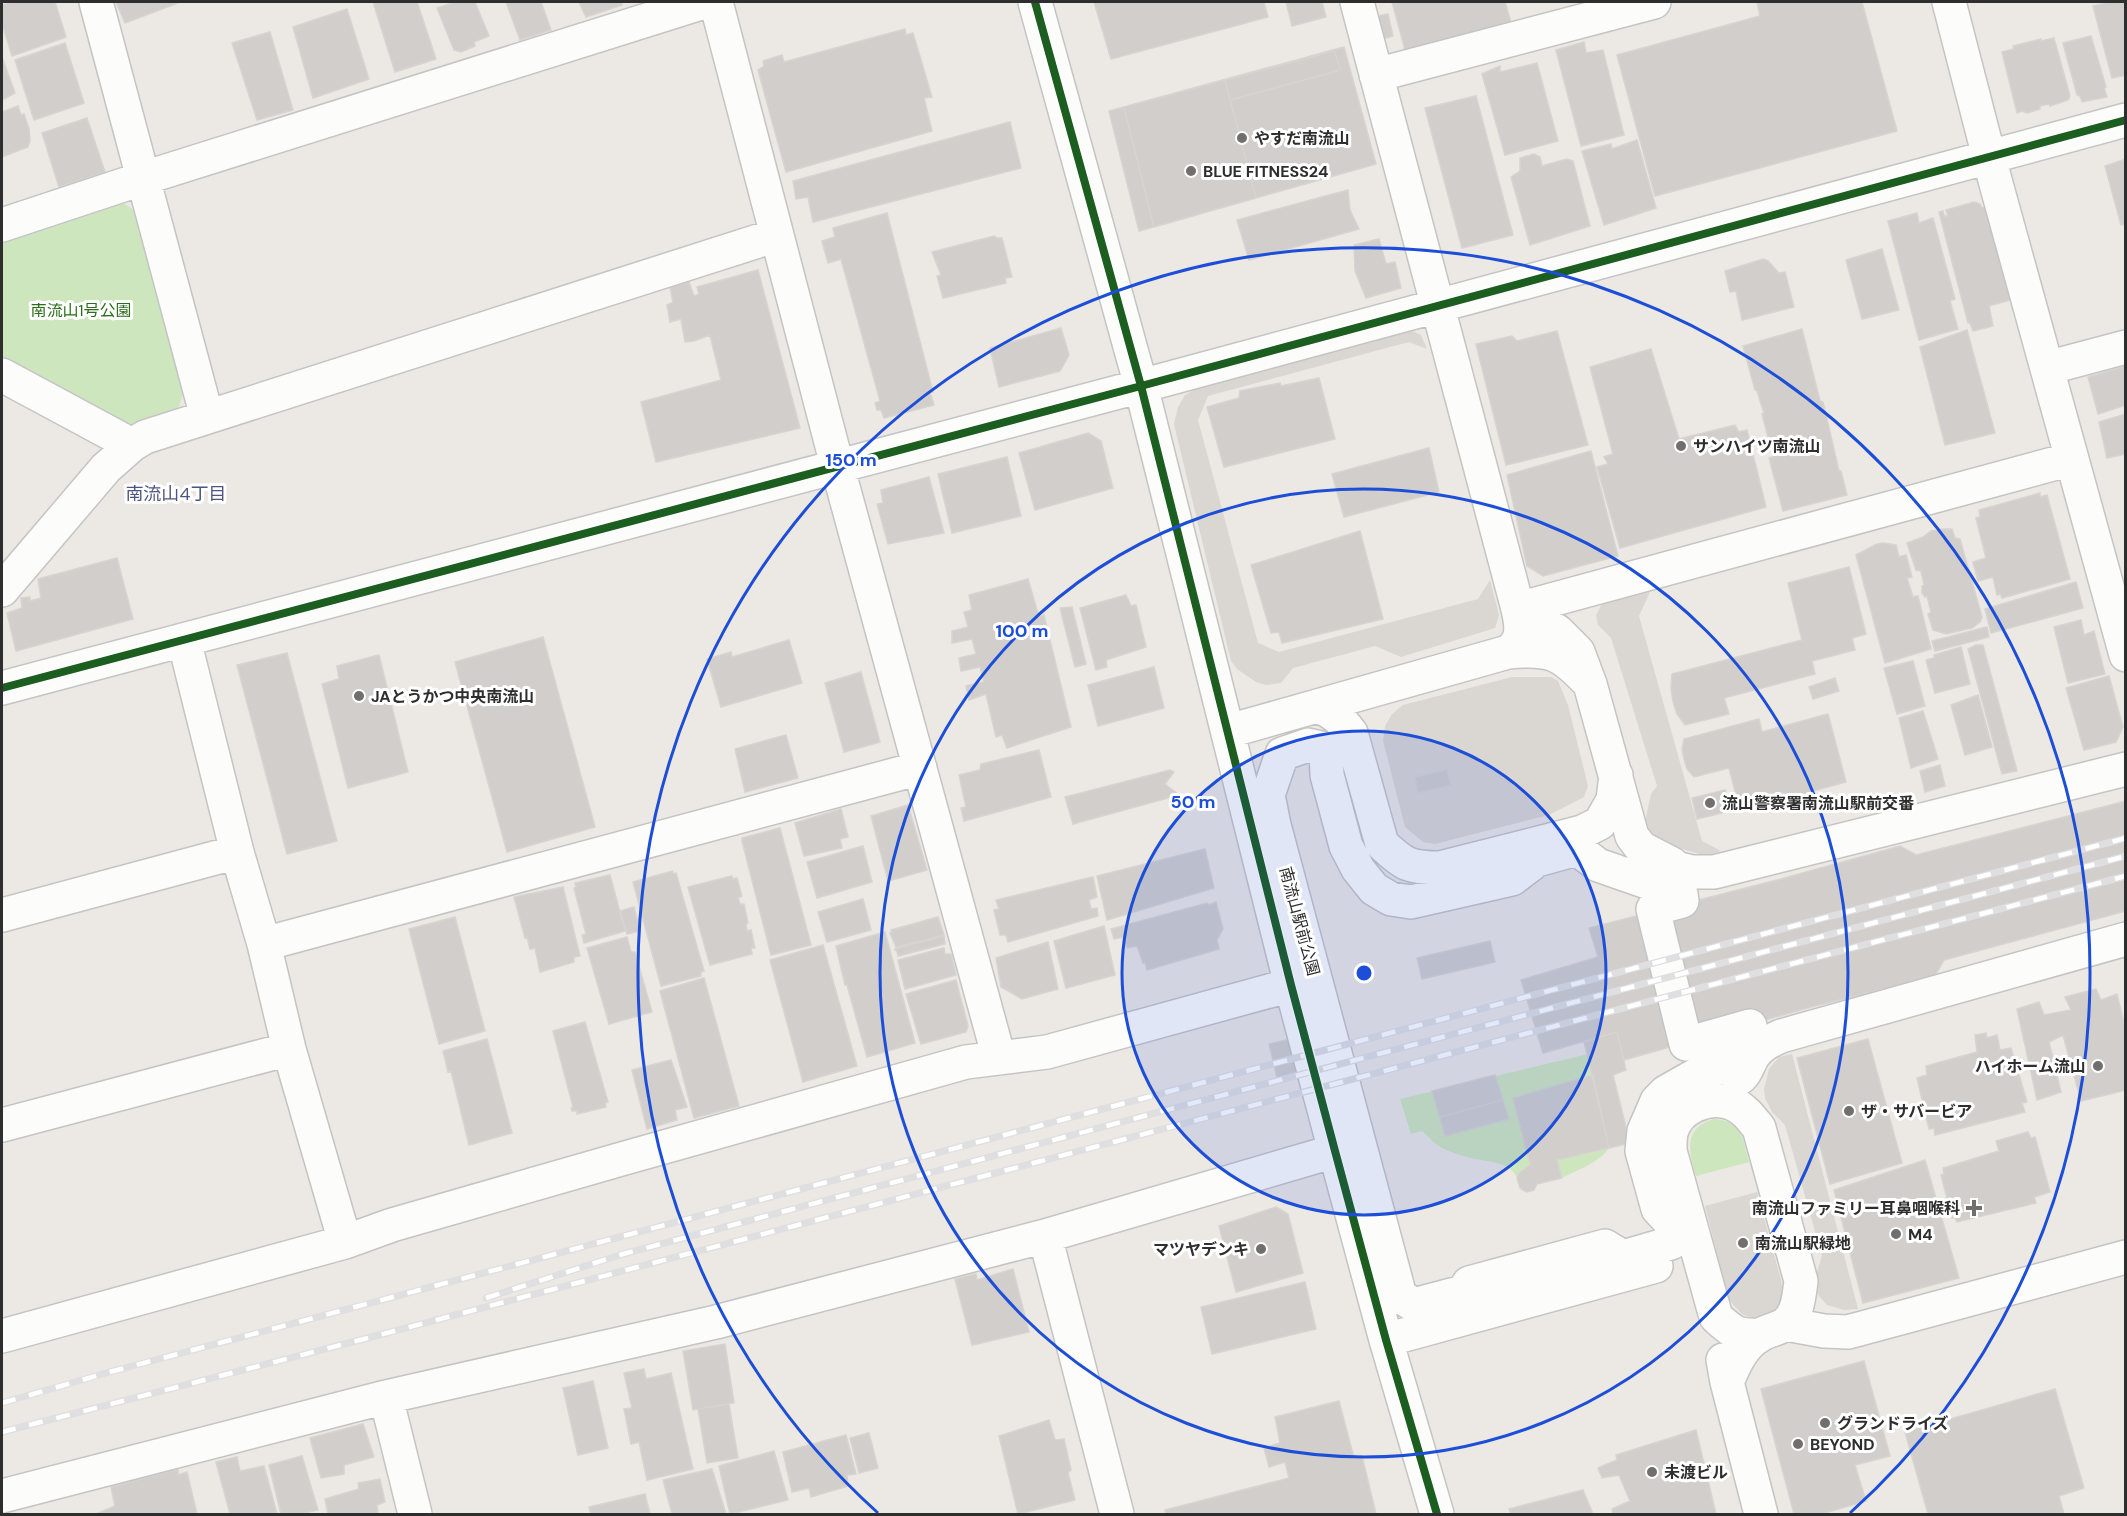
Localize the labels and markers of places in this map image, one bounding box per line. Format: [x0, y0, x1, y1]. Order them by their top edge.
place label: やすだ南流山 [1254, 128, 1350, 149]
marker: やすだ南流山 [1235, 131, 1249, 145]
place label: BLUE FITNESS24 [1203, 161, 1328, 182]
marker: BLUE FITNESS24 [1184, 164, 1198, 178]
place label: サンハイツ南流山 [1693, 436, 1821, 457]
marker: サンハイツ南流山 [1674, 439, 1688, 453]
place label: JAとうかつ中央南流山 [371, 686, 535, 707]
marker: JAとうかつ中央南流山 [352, 689, 366, 703]
place label: 流山警察署南流山駅前交番 [1722, 793, 1914, 814]
marker: 流山警察署南流山駅前交番 [1703, 796, 1717, 810]
centre of rings [1354, 963, 1374, 983]
place label: ハイホーム流山 [1975, 1056, 2086, 1077]
marker: ハイホーム流山 [2091, 1059, 2105, 1073]
place label: ザ・サバービア [1861, 1101, 1972, 1122]
marker: ザ・サバービア [1842, 1104, 1856, 1118]
place label: 南流山ファミリー耳鼻咽喉科 [1752, 1198, 1960, 1219]
marker: 南流山ファミリー耳鼻咽喉科 [1965, 1199, 1983, 1217]
place label: M4 [1908, 1224, 1933, 1245]
marker: M4 [1889, 1227, 1903, 1241]
place label: 南流山駅緑地 [1755, 1233, 1851, 1254]
marker: 南流山駅緑地 [1736, 1236, 1750, 1250]
place label: マツヤデンキ [1153, 1239, 1249, 1260]
marker: マツヤデンキ [1254, 1242, 1268, 1256]
place label: グランドライズ [1837, 1413, 1949, 1434]
marker: グランドライズ [1818, 1416, 1832, 1430]
place label: BEYOND [1810, 1434, 1875, 1455]
marker: BEYOND [1791, 1437, 1805, 1451]
place label: 未渡ビル [1664, 1462, 1728, 1483]
marker: 未渡ビル [1645, 1465, 1659, 1479]

